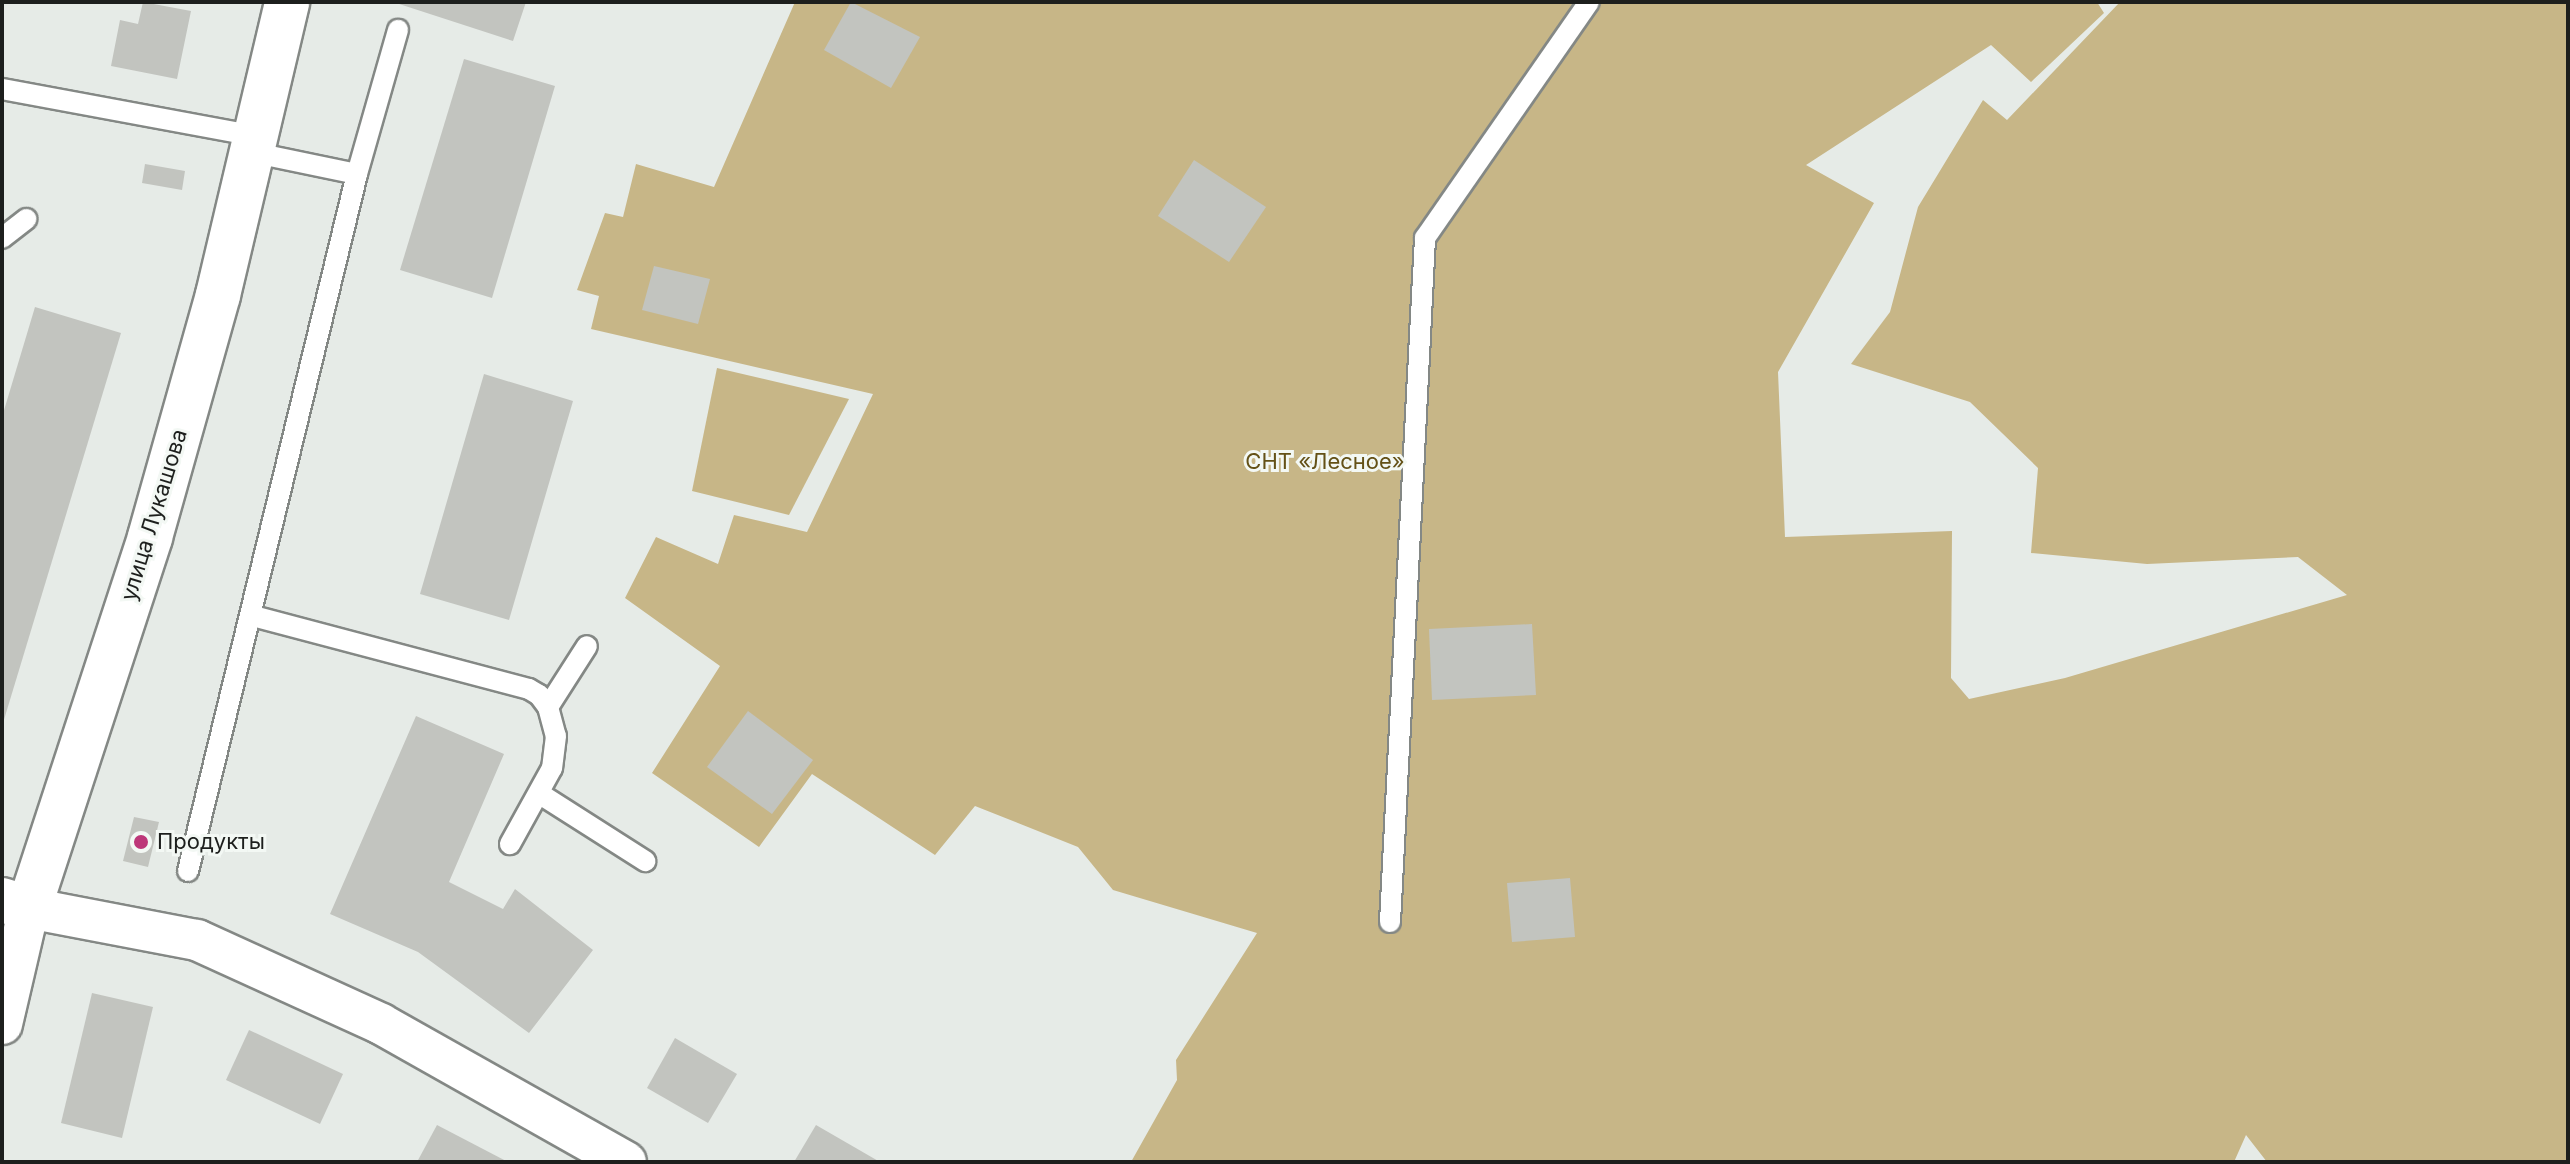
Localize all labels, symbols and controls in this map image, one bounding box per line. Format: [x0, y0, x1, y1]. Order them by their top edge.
street label: улица Лукашова [115, 426, 193, 604]
park label: СНТ «Лесное» [1245, 449, 1405, 475]
place label: Продукты [157, 829, 265, 855]
marker: Продукты [132, 833, 150, 851]

